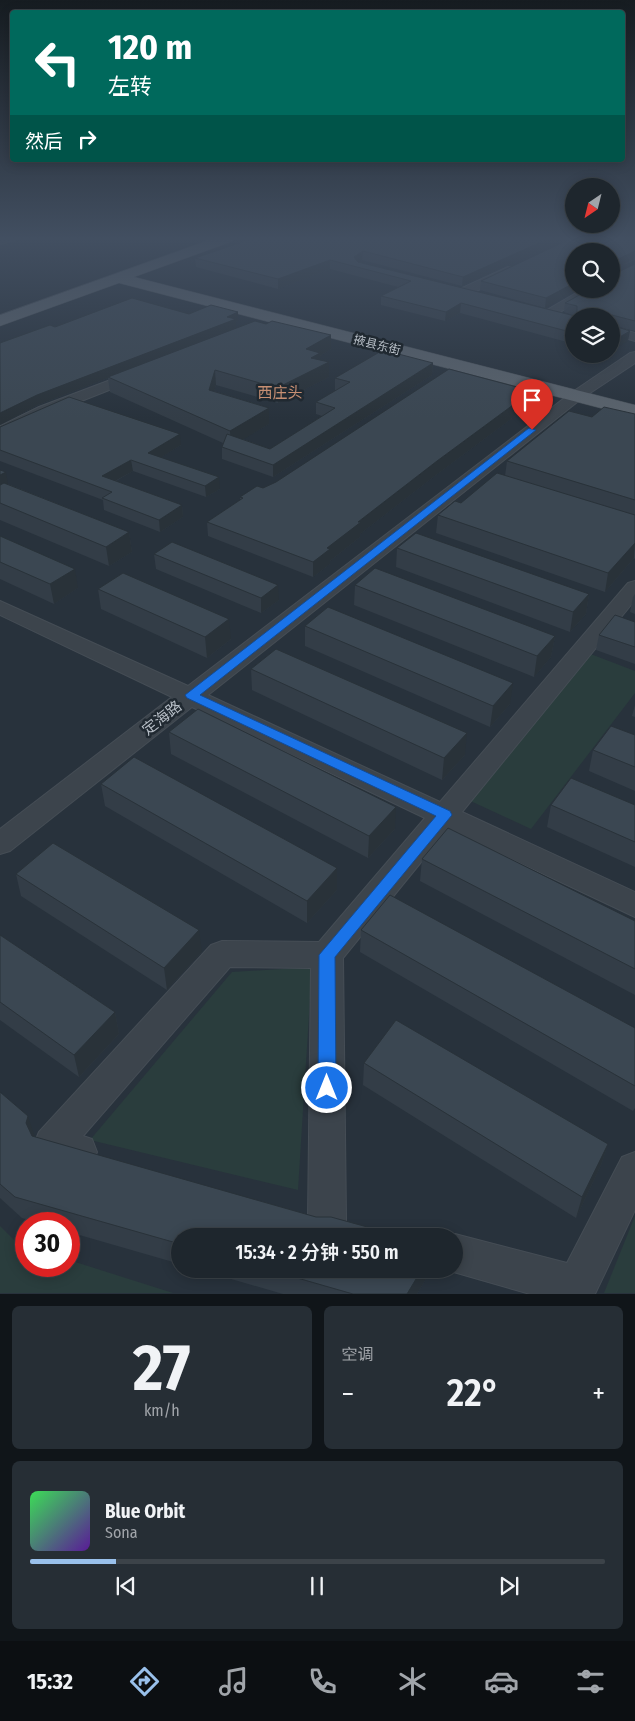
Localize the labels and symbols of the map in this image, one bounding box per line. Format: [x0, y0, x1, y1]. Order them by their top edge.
north arrow [565, 178, 620, 232]
street label: 掖县东街 [352, 332, 402, 358]
pin [511, 379, 553, 430]
district label: 西庄头 [257, 384, 303, 402]
street label: 定海路 [139, 697, 185, 739]
position arrow [300, 1061, 352, 1113]
speed limit sign: 30 [15, 1212, 80, 1277]

